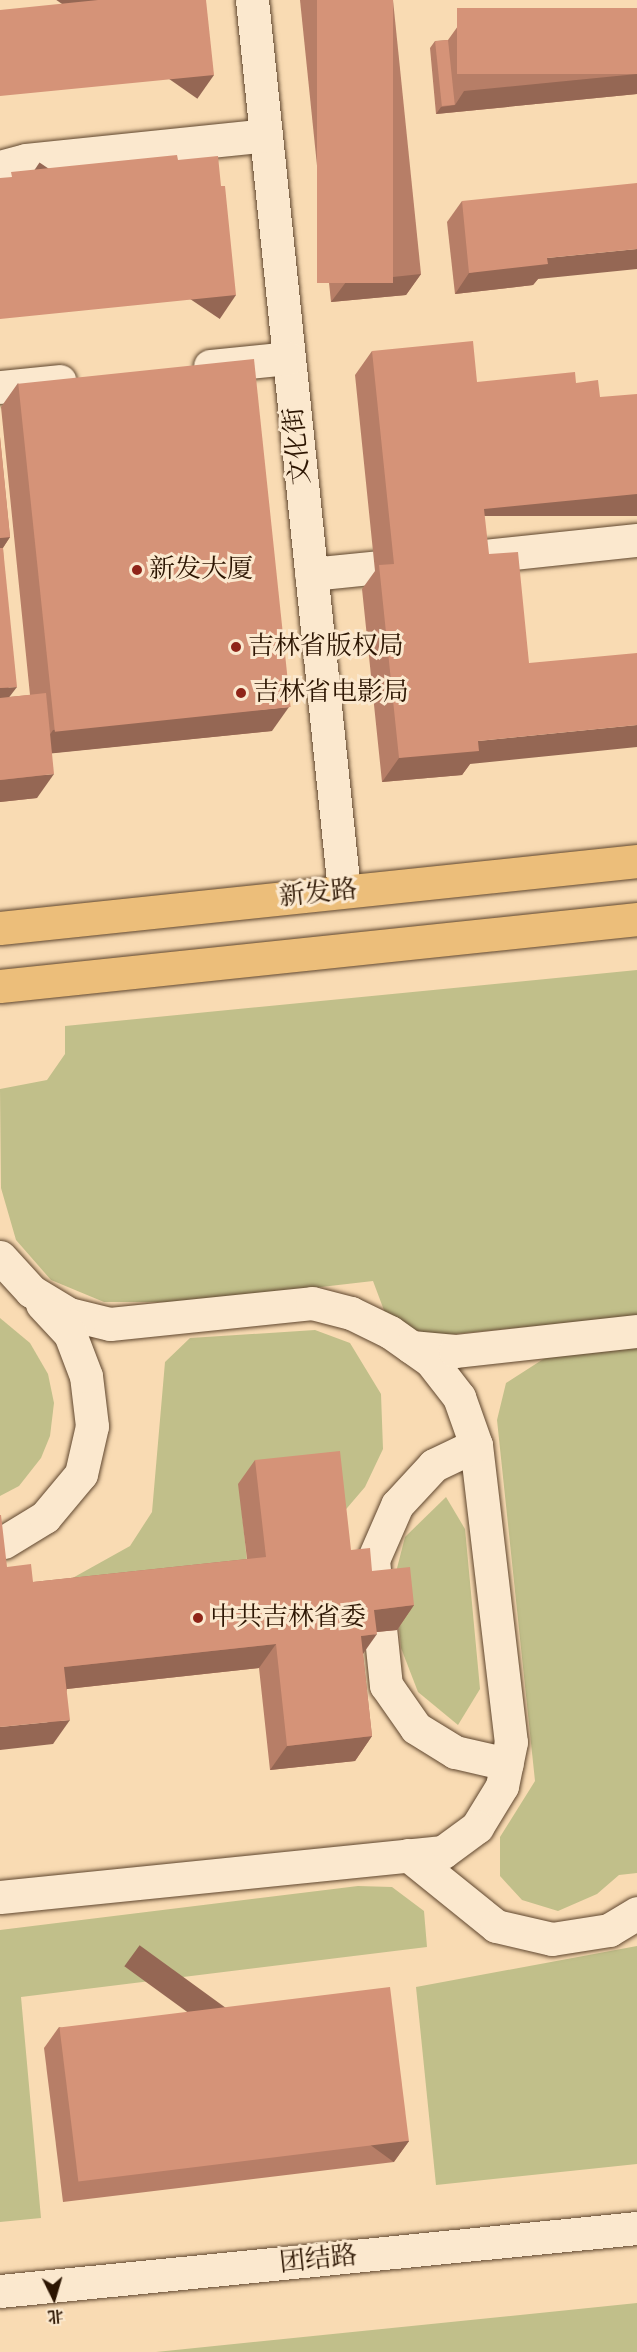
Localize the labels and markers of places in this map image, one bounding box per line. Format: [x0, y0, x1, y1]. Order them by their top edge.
place label: 新发大厦 [149, 554, 253, 586]
marker: 新发大厦 [130, 563, 144, 577]
place label: 吉林省版权局 [248, 631, 404, 663]
marker: 吉林省版权局 [229, 640, 243, 654]
place label: 吉林省电影局 [253, 677, 409, 709]
marker: 吉林省电影局 [234, 686, 248, 700]
place label: 中共吉林省委 [210, 1602, 366, 1634]
marker: 中共吉林省委 [191, 1611, 205, 1625]

